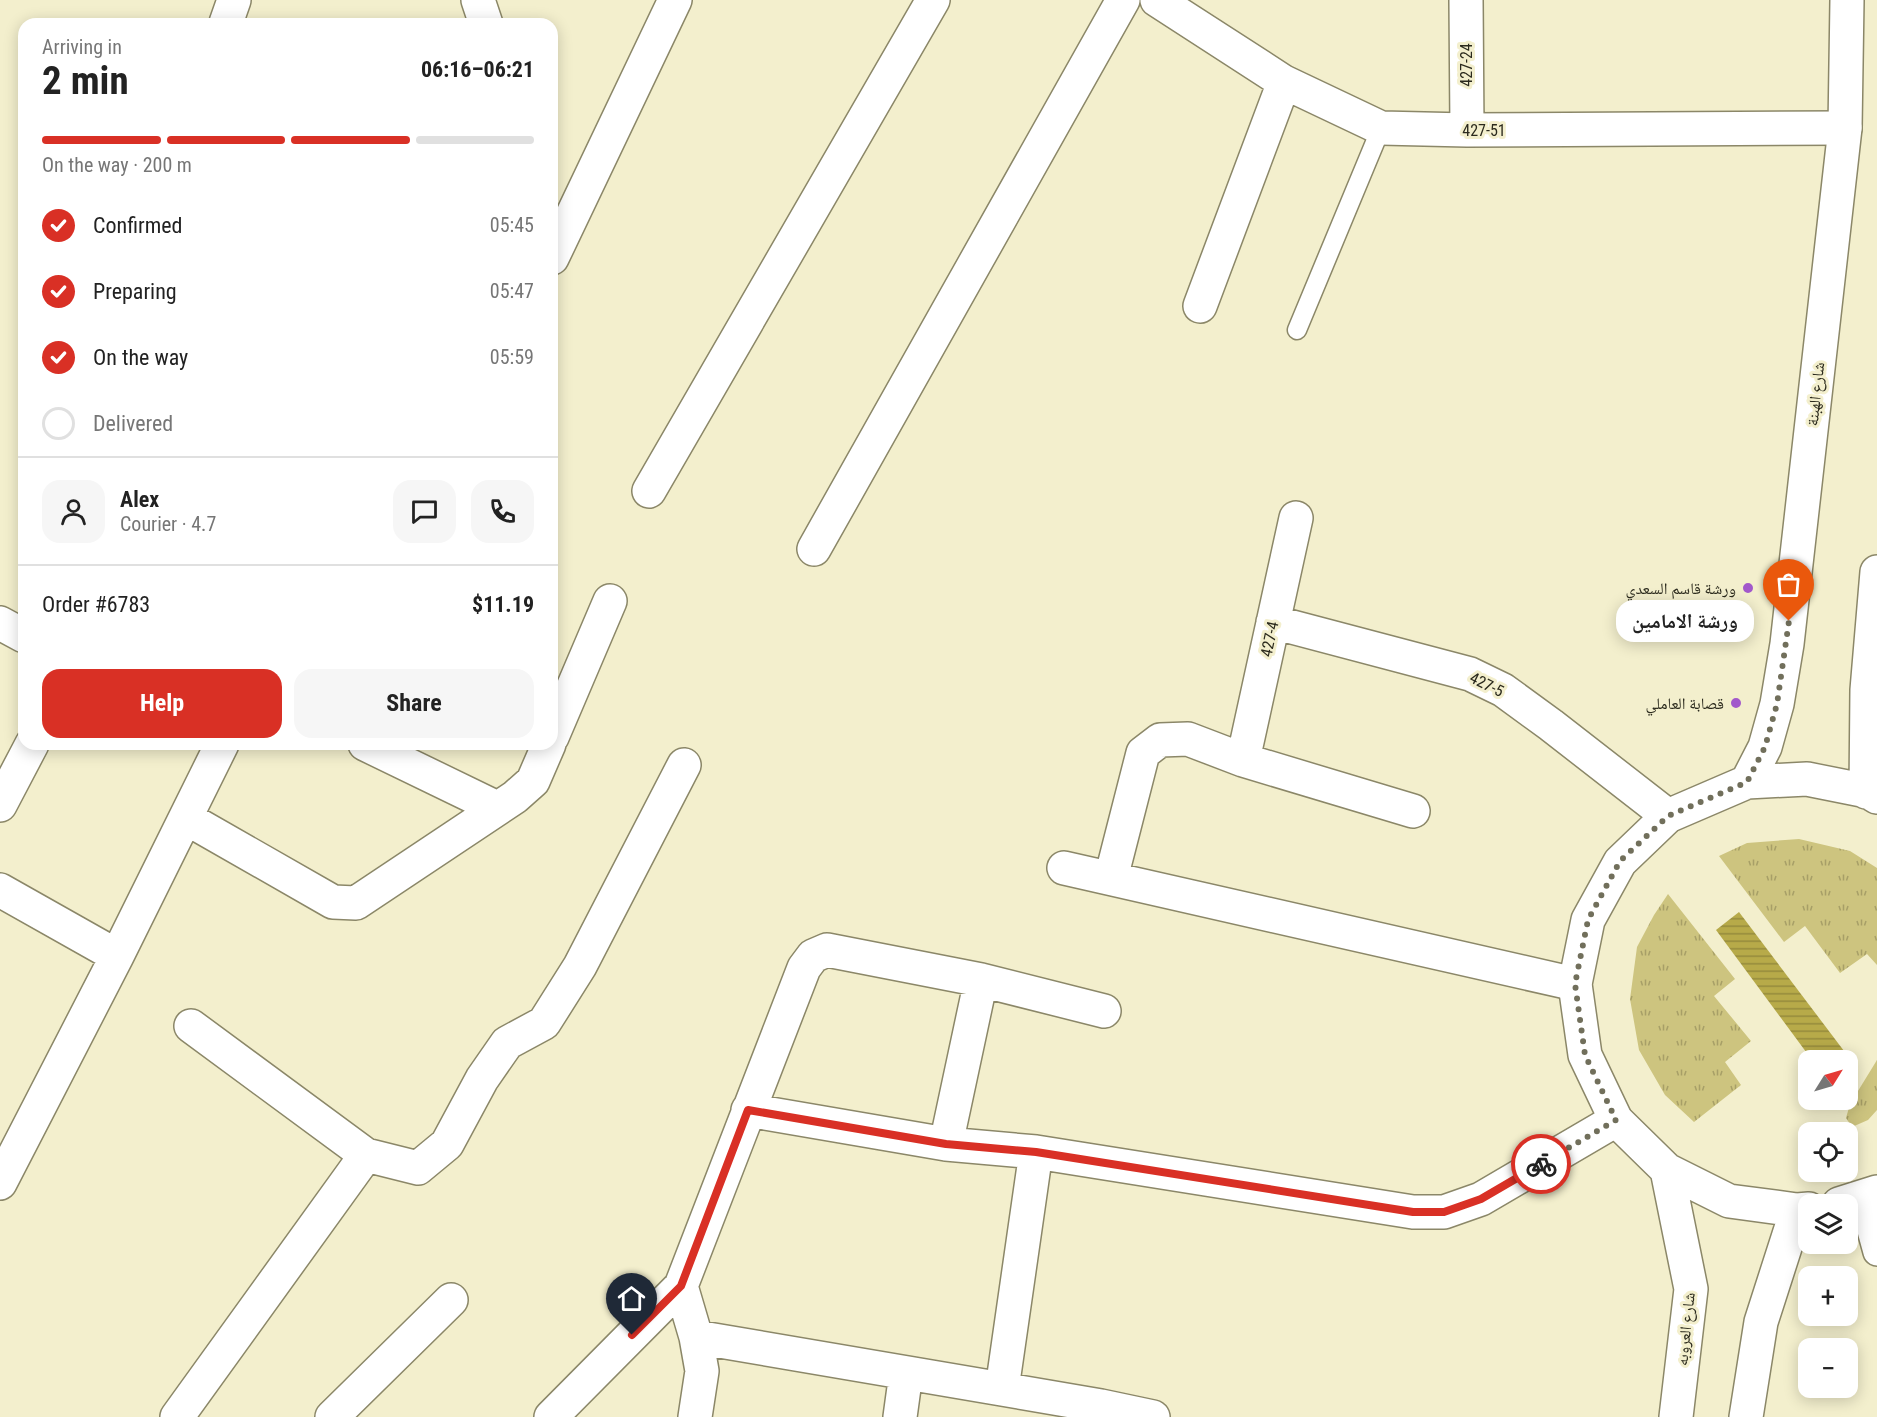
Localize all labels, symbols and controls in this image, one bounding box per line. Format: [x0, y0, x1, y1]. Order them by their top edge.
text: Arriving in [42, 35, 122, 59]
street label: 427-24 [1457, 43, 1476, 87]
text: 06:16–06:21 [421, 57, 534, 82]
text: 2 min [42, 58, 129, 104]
street label: 427-51 [1462, 121, 1506, 140]
text: On the way · 200 m [42, 153, 192, 177]
icon: check [42, 209, 75, 242]
text: Confirmed [93, 213, 182, 238]
text: 05:45 [490, 213, 534, 237]
icon: check [42, 275, 75, 308]
text: Preparing [93, 279, 177, 304]
text: 05:47 [490, 279, 534, 303]
icon: check [42, 341, 75, 374]
text: On the way [93, 345, 188, 370]
text: 05:59 [490, 345, 534, 369]
street label: شارع الهبنة [1803, 361, 1829, 427]
text: Delivered [93, 411, 173, 436]
button: person [42, 480, 105, 543]
button: chat [393, 480, 456, 543]
button: phone [471, 480, 534, 543]
text: Alex [120, 487, 159, 512]
text: Courier · 4.7 [120, 512, 216, 536]
pin [1763, 559, 1814, 621]
icon: bag [1772, 568, 1805, 601]
place label: ورشة قاسم السعدي [1626, 579, 1736, 601]
marker: ورشة قاسم السعدي [1741, 581, 1755, 595]
text: Order #6783 [42, 592, 150, 617]
text: $11.19 [472, 592, 534, 617]
callout: ورشة الامامين [1615, 600, 1753, 642]
text: ورشة الامامين [1632, 609, 1738, 633]
street label: 427-4 [1256, 620, 1282, 658]
street label: 427-5 [1467, 668, 1507, 701]
button: Help [42, 669, 282, 738]
button: Share [294, 669, 534, 738]
place label: قصابة العاملي [1645, 694, 1724, 716]
marker: قصابة العاملي [1729, 696, 1743, 710]
north arrow [1798, 1050, 1858, 1110]
map controls [1798, 1050, 1858, 1398]
button: locate [1798, 1122, 1858, 1182]
courier [1511, 1134, 1571, 1194]
icon: bike [1525, 1148, 1558, 1181]
button: layers [1798, 1194, 1858, 1254]
button: + [1798, 1266, 1858, 1326]
pin [606, 1273, 657, 1335]
icon: home [615, 1282, 648, 1315]
street label: شارع العروبه [1672, 1292, 1700, 1367]
button: − [1798, 1338, 1858, 1398]

